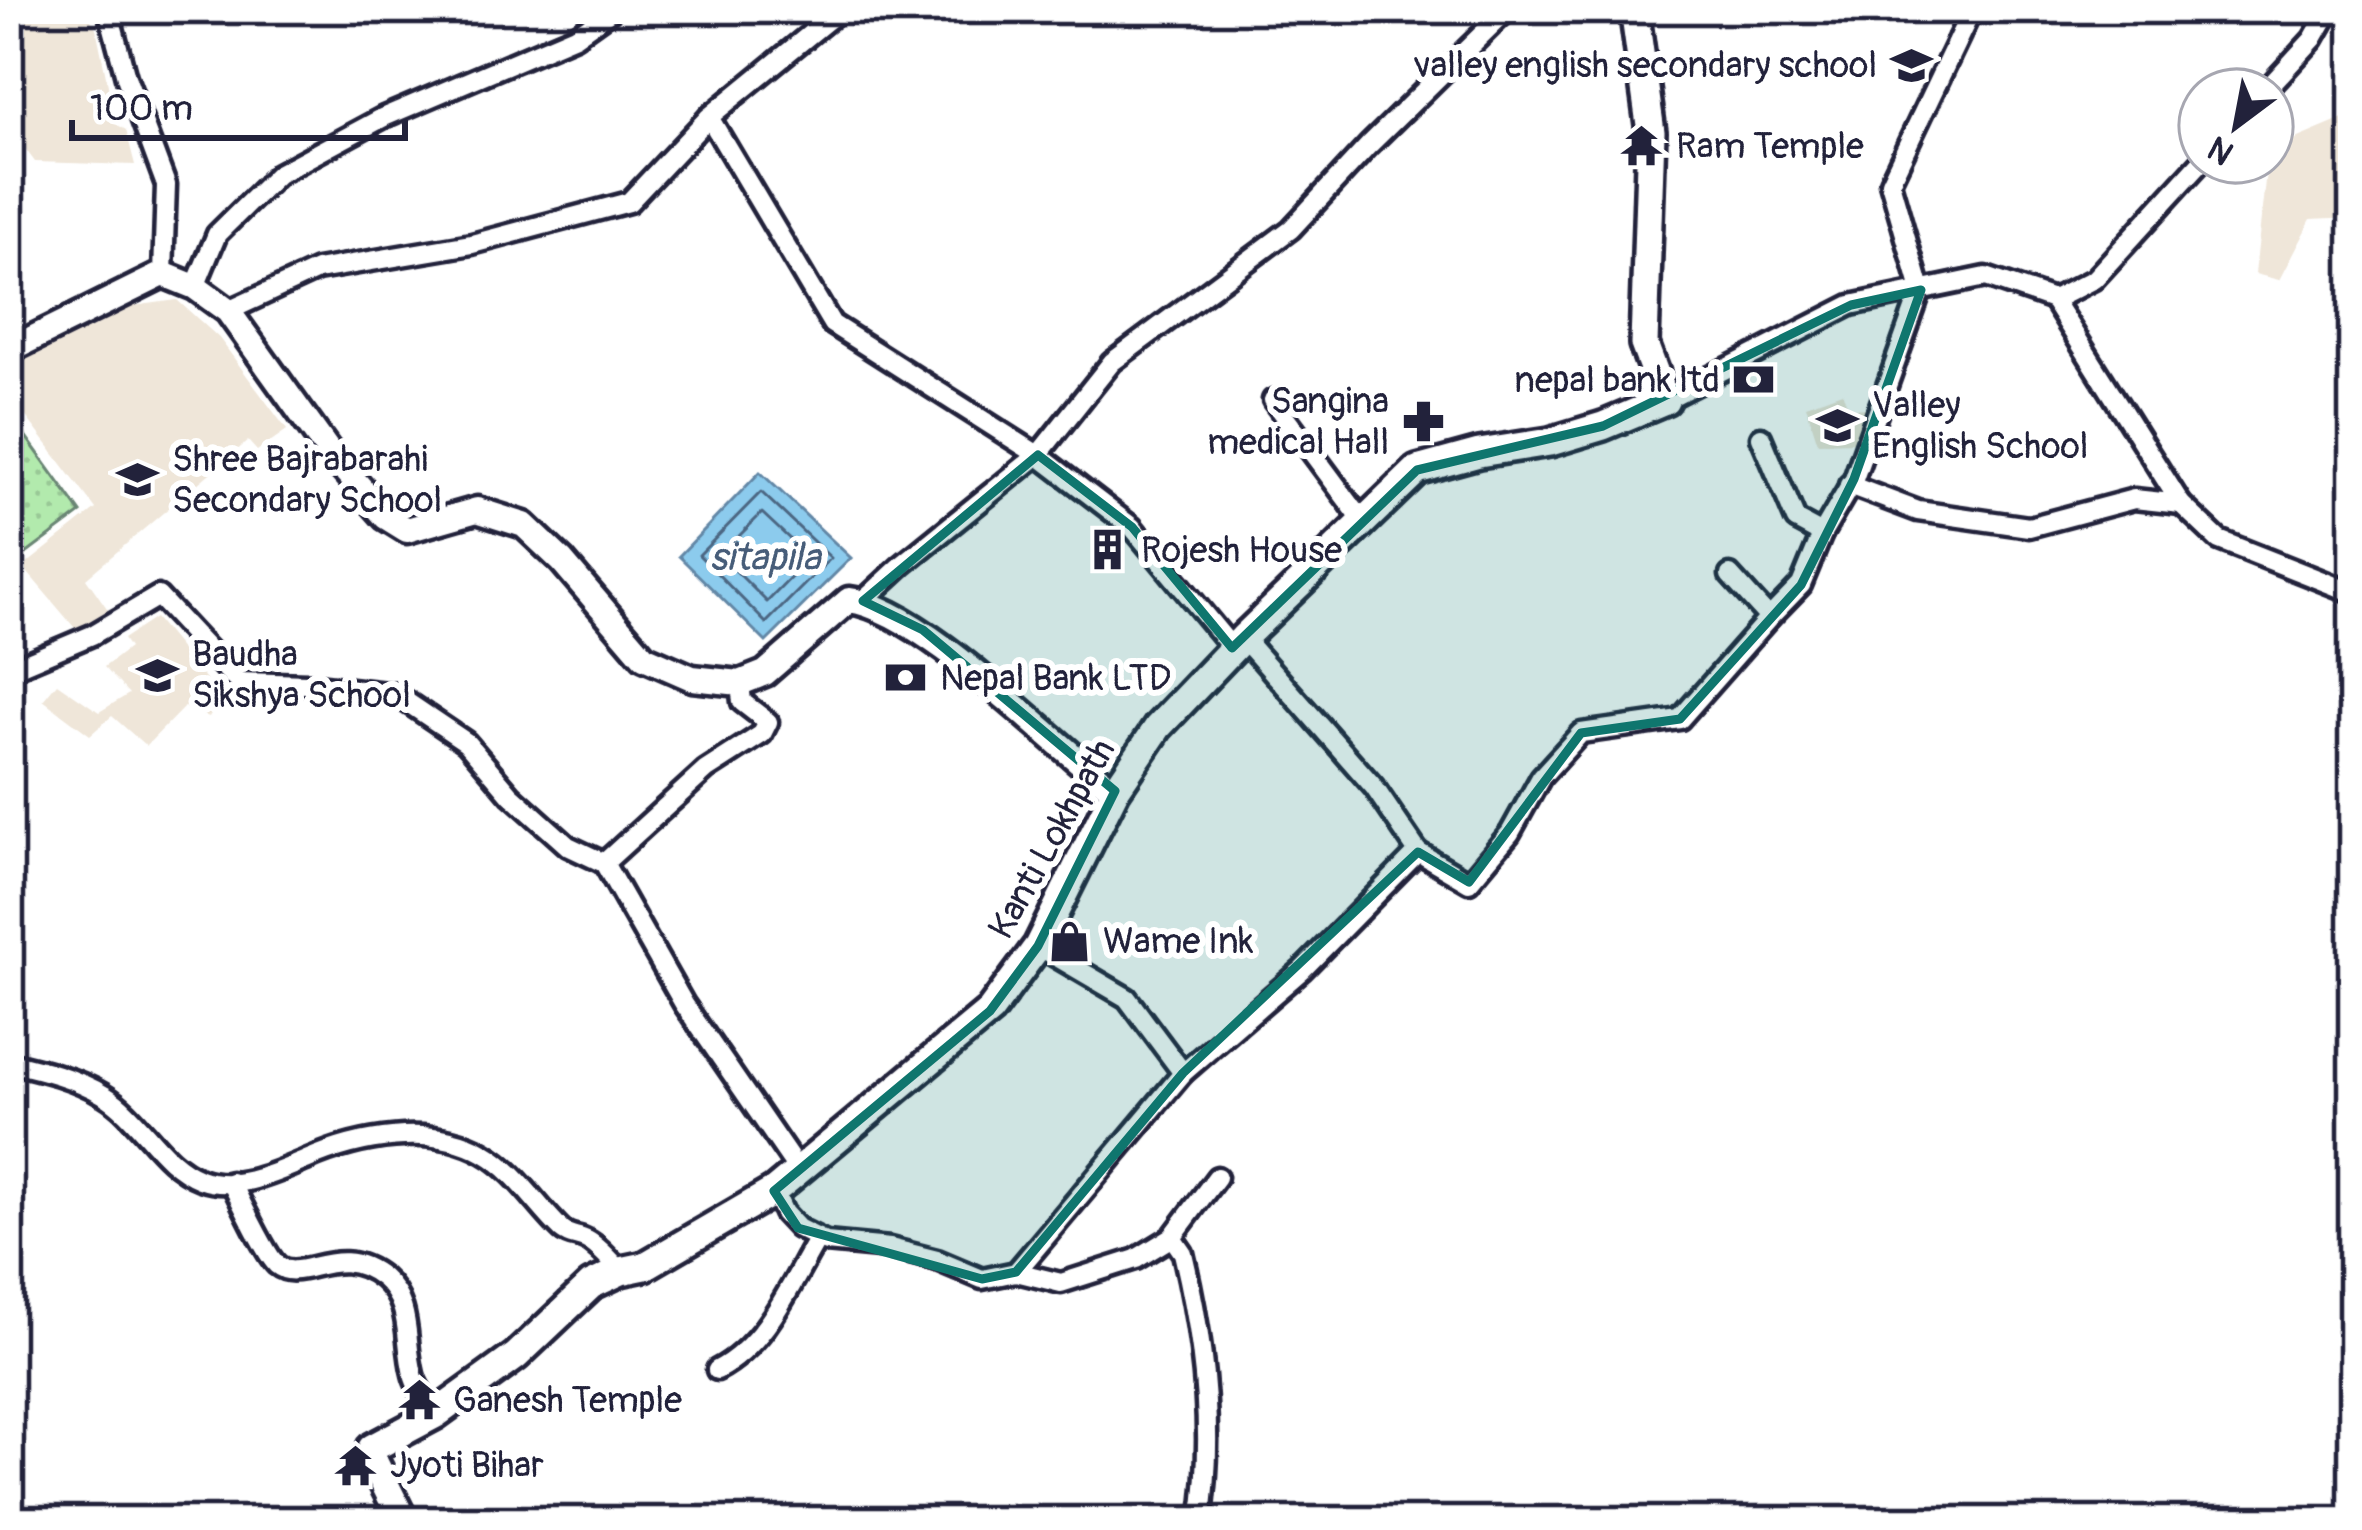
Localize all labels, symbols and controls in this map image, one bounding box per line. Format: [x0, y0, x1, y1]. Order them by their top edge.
school or university icon: valley english secondary school [1888, 42, 1934, 88]
place label: valley english secondary school [1413, 43, 1877, 88]
scale bar [72, 66, 405, 140]
north arrow [2176, 66, 2296, 186]
text: 100 m [90, 86, 193, 131]
temple icon: Ram Temple [1619, 123, 1665, 169]
place label: Ram Temple [1676, 124, 1864, 169]
text: N [2201, 127, 2241, 173]
bank icon: nepal bank ltd [1731, 357, 1777, 403]
place label: nepal bank ltd [1515, 358, 1720, 403]
place label: Sangina medical Hall [1207, 379, 1389, 465]
place label: Valley English School [1872, 383, 2088, 469]
pharmacy icon: Sangina medical Hall [1400, 399, 1446, 445]
school or university icon: Valley English School [1815, 403, 1861, 449]
place label: Shree Bajrabarahi Secondary School [172, 437, 442, 523]
school or university icon: Shree Bajrabarahi Secondary School [115, 457, 161, 503]
building icon: Rojesh House [1084, 527, 1130, 573]
place label: Rojesh House [1141, 528, 1342, 573]
water label: sitapila [710, 533, 822, 582]
place label: Baudha Sikshya School [192, 632, 411, 718]
school or university icon: Baudha Sikshya School [135, 652, 181, 698]
bank icon: Nepal Bank LTD [883, 655, 929, 701]
place label: Nepal Bank LTD [940, 656, 1171, 701]
street label: Kanti Lokhpath [979, 731, 1125, 947]
shop icon: Wame Ink [1046, 918, 1092, 964]
place label: Wame Ink [1103, 919, 1254, 964]
temple icon: Ganesh Temple [396, 1377, 442, 1423]
place label: Ganesh Temple [453, 1378, 682, 1423]
temple icon: Jyoti Bihar [333, 1442, 379, 1488]
place label: Jyoti Bihar [390, 1443, 544, 1488]

